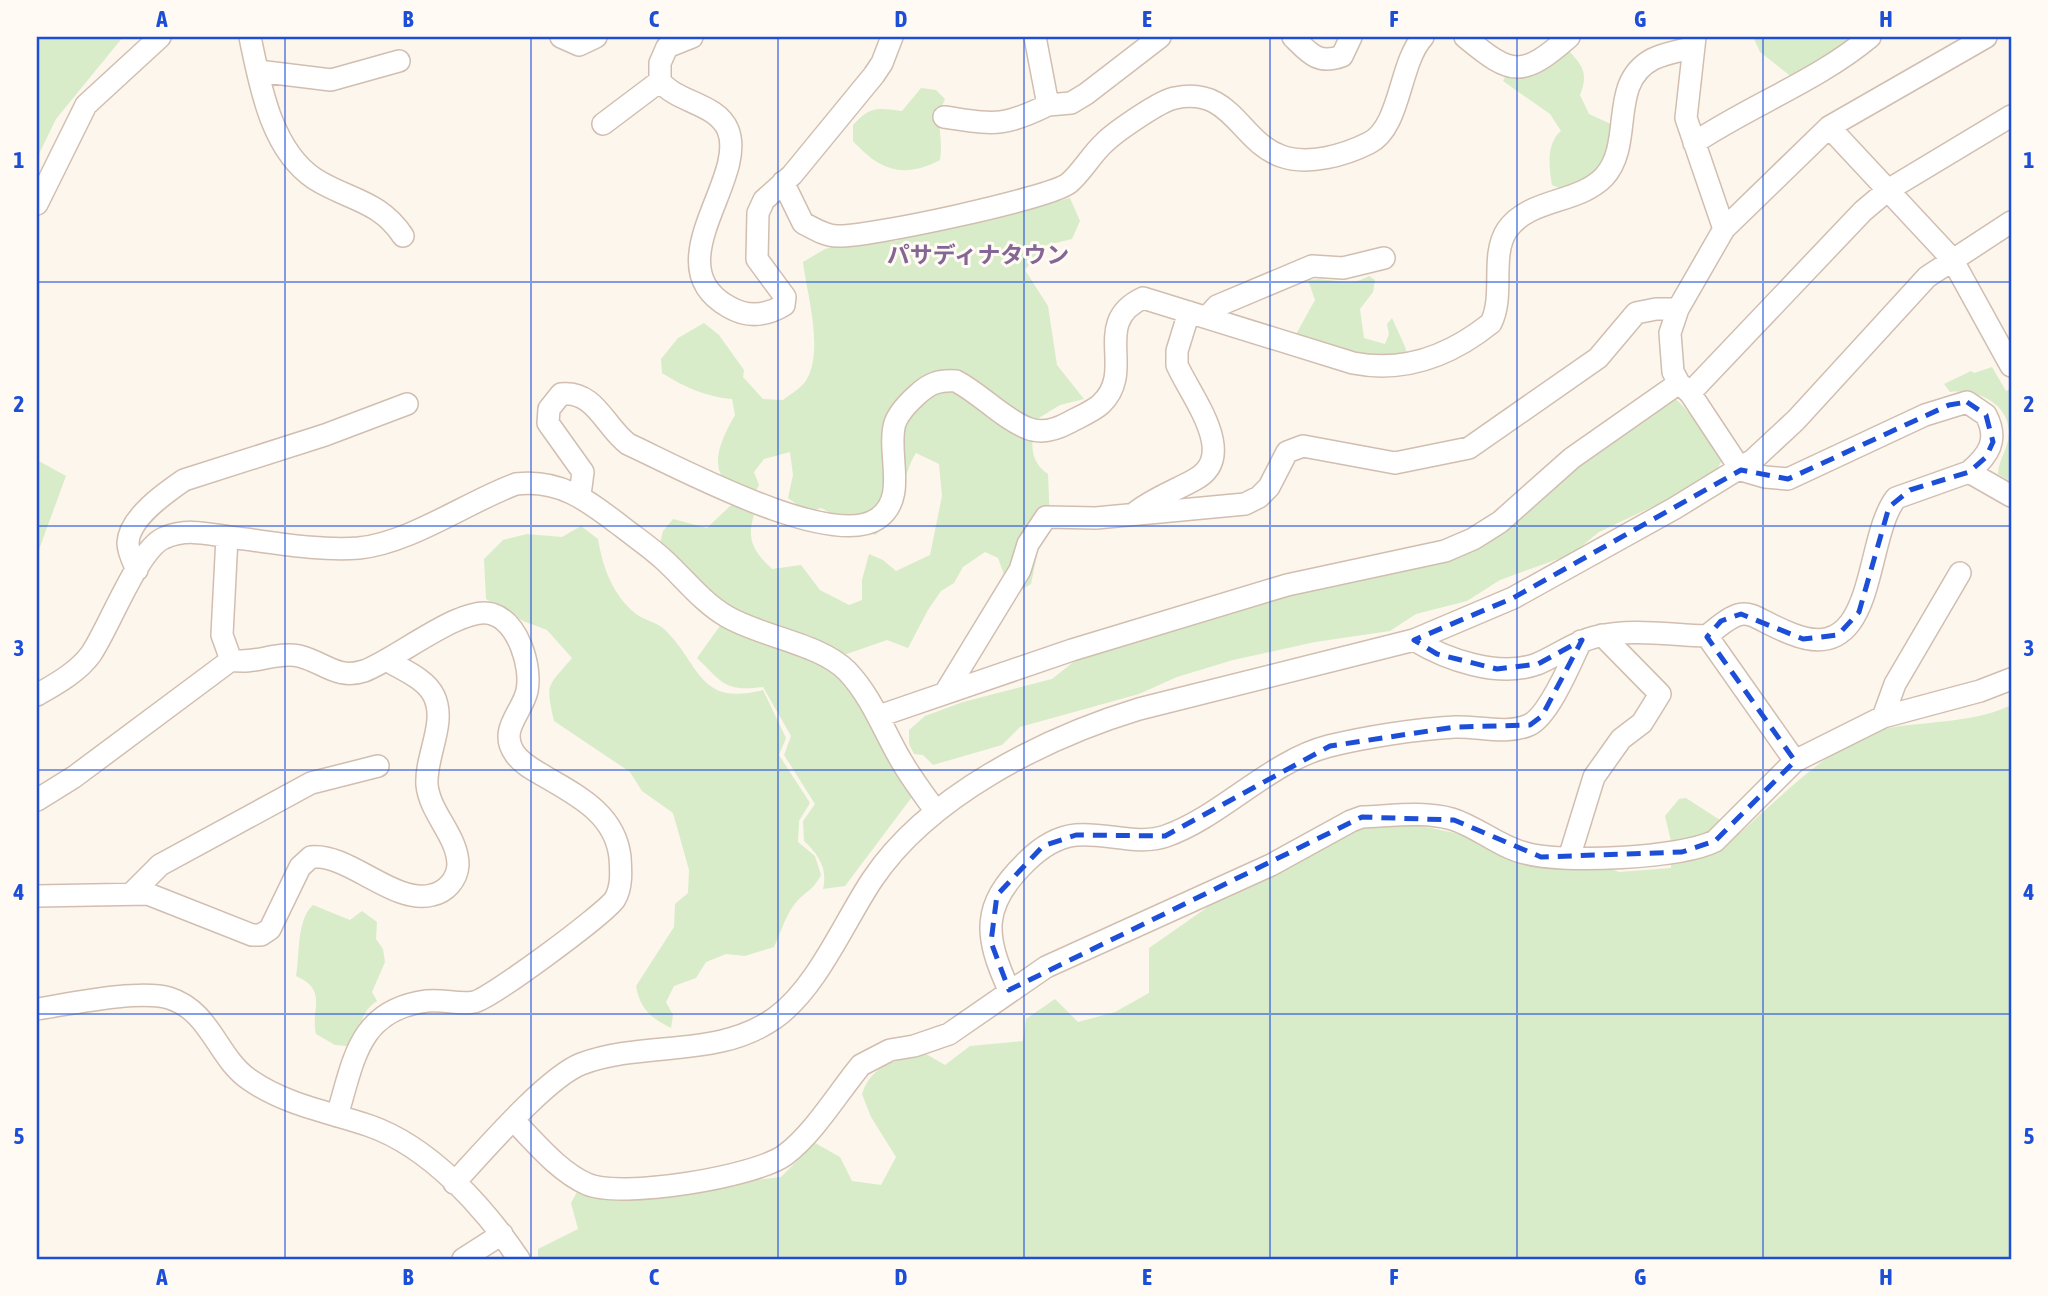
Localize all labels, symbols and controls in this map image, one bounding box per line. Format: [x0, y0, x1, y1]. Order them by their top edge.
text: A [155, 6, 168, 32]
text: B [403, 6, 414, 32]
text: C [649, 6, 660, 32]
text: D [895, 6, 908, 32]
text: E [1142, 6, 1152, 32]
text: F [1389, 6, 1399, 32]
text: G [1634, 6, 1646, 32]
text: H [1879, 6, 1893, 32]
text: 1 [14, 147, 25, 173]
text: 1 [2024, 147, 2035, 173]
district label: パサディナタウン [887, 242, 1069, 268]
text: 2 [14, 391, 24, 417]
text: 2 [2024, 391, 2034, 417]
text: 3 [14, 635, 24, 661]
text: 3 [2024, 635, 2034, 661]
text: 4 [13, 879, 25, 905]
text: 4 [2023, 879, 2035, 905]
text: 5 [14, 1123, 25, 1149]
text: 5 [2024, 1123, 2035, 1149]
text: A [155, 1264, 168, 1290]
text: B [403, 1264, 414, 1290]
text: C [649, 1264, 660, 1290]
text: D [895, 1264, 908, 1290]
text: E [1142, 1264, 1152, 1290]
text: F [1389, 1264, 1399, 1290]
text: G [1634, 1264, 1646, 1290]
text: H [1879, 1264, 1893, 1290]

